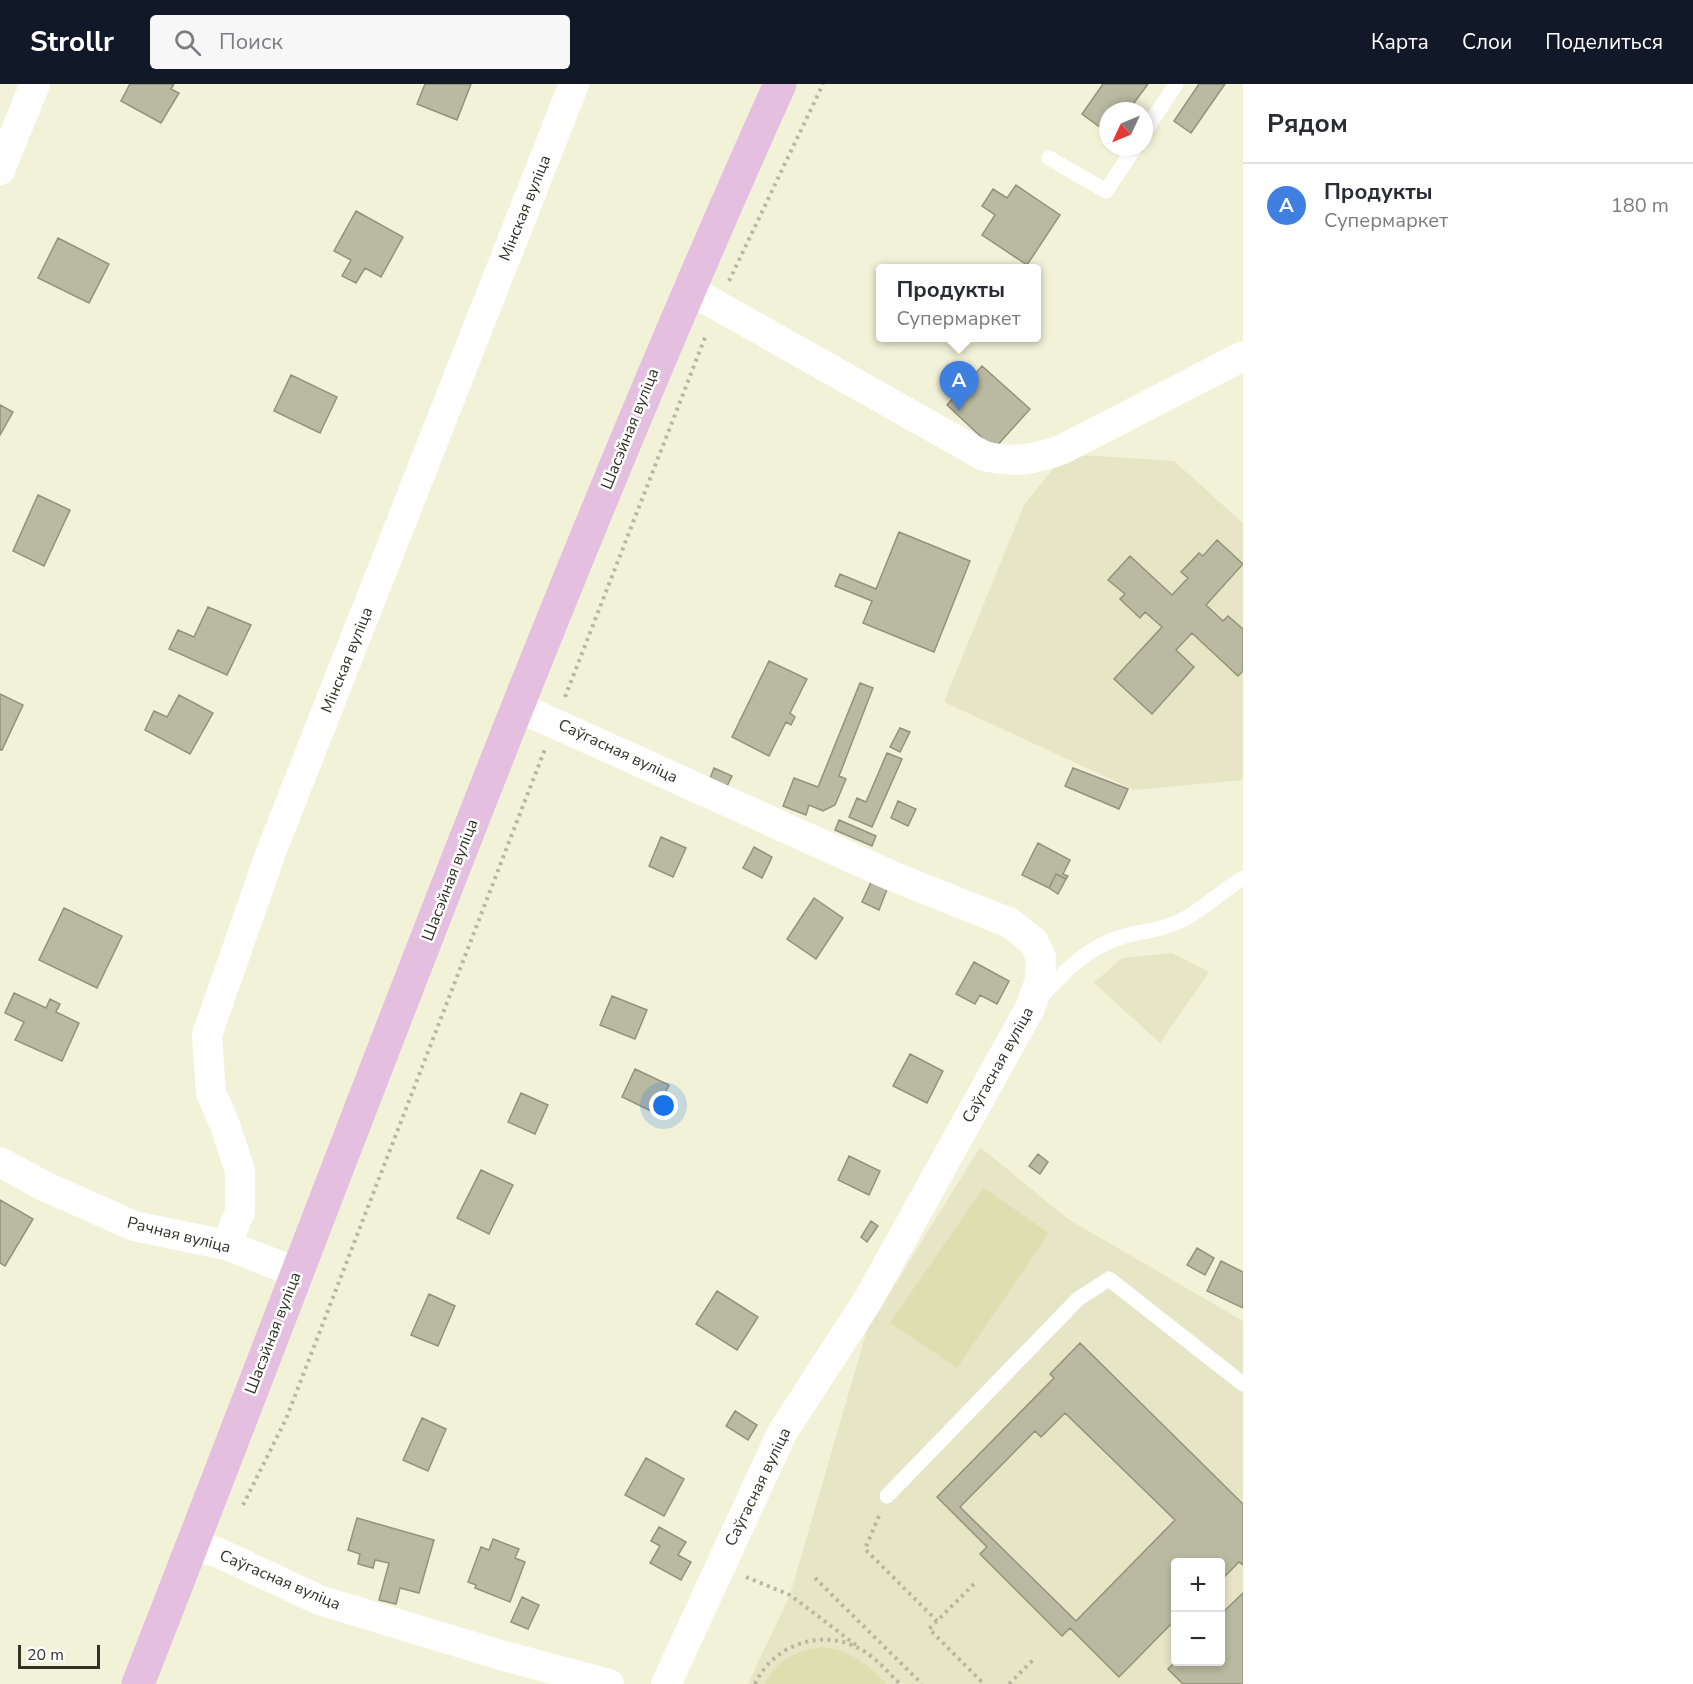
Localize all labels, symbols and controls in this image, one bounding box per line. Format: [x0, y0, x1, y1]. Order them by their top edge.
search box [150, 15, 570, 69]
text: Strollr [30, 23, 114, 61]
icon: search [171, 26, 204, 59]
text: Поиск [219, 27, 283, 57]
text: Карта [1371, 28, 1429, 56]
text: Слои [1462, 28, 1512, 56]
text: Поделиться [1545, 28, 1663, 56]
north arrow [1099, 102, 1153, 156]
text: Рядом [1267, 106, 1348, 141]
street label: Мінская вуліца [494, 152, 556, 264]
text: Продукты [1324, 177, 1433, 207]
text: A [1279, 192, 1294, 219]
text: 180 m [1611, 192, 1669, 219]
text: Супермаркет [1324, 207, 1448, 234]
popup [876, 264, 1041, 342]
text: Продукты [896, 275, 1005, 305]
text: Супермаркет [896, 305, 1021, 332]
pin: A [940, 362, 978, 411]
street label: Шасэйная вуліца [596, 365, 664, 493]
street label: Мінская вуліца [316, 604, 378, 716]
street label: Саўгасная вуліца [555, 714, 681, 788]
street label: Шасэйная вуліца [417, 816, 483, 944]
street label: Саўгасная вуліца [957, 1003, 1039, 1127]
your location [649, 1091, 678, 1120]
street label: Рачная вуліца [125, 1211, 233, 1259]
street label: Шасэйная вуліца [240, 1269, 306, 1397]
street label: Саўгасная вуліца [720, 1424, 796, 1550]
street label: Саўгасная вуліца [216, 1545, 344, 1615]
map controls [1171, 1558, 1225, 1666]
button: + [1171, 1558, 1225, 1612]
button: − [1171, 1612, 1225, 1666]
scale bar [18, 1642, 100, 1670]
text: 20 m [27, 1644, 64, 1666]

